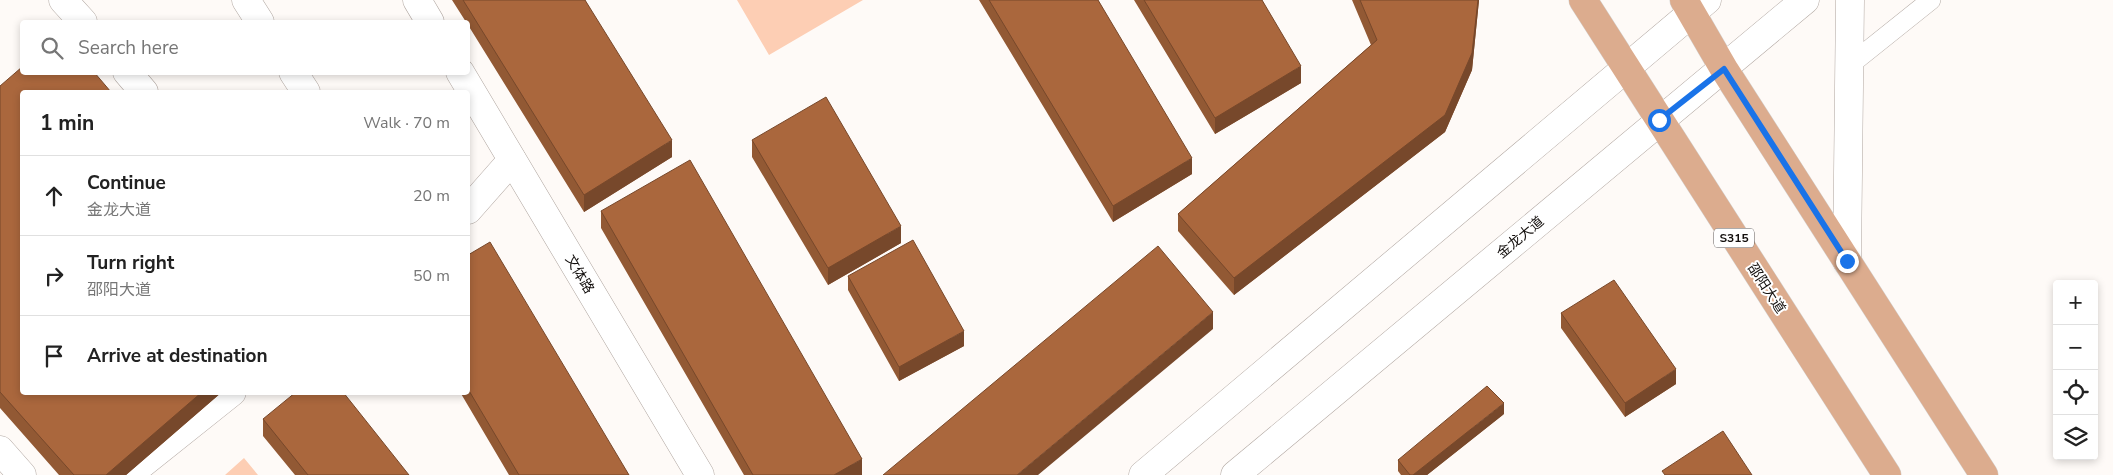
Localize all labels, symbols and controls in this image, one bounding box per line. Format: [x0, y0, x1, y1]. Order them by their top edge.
search box [20, 20, 470, 75]
icon: search [38, 34, 66, 62]
text: Search here [78, 35, 179, 61]
text: 1 min [40, 109, 94, 137]
route start [1648, 109, 1671, 132]
text: Walk · 70 m [363, 112, 450, 134]
text: Continue [87, 170, 166, 196]
icon: ahead [40, 182, 68, 210]
text: 20 m [413, 185, 450, 207]
text: 金龙大道 [87, 199, 151, 221]
street label: 金龙大道 [1493, 212, 1548, 263]
road number: S315 [1714, 228, 1754, 248]
text: Turn right [87, 250, 174, 276]
route end [1836, 250, 1859, 273]
street label: 文体路 [561, 251, 599, 297]
street label: 邵阳大道 [1743, 260, 1790, 317]
icon: right [40, 262, 68, 290]
text: 50 m [413, 265, 450, 287]
text: 邵阳大道 [87, 279, 151, 301]
map controls [2053, 280, 2098, 460]
button: + [2053, 280, 2098, 325]
button: − [2053, 325, 2098, 370]
icon: arrive [40, 342, 68, 370]
text: Arrive at destination [87, 343, 268, 369]
button: locate [2053, 370, 2098, 415]
button: layers [2053, 415, 2098, 460]

